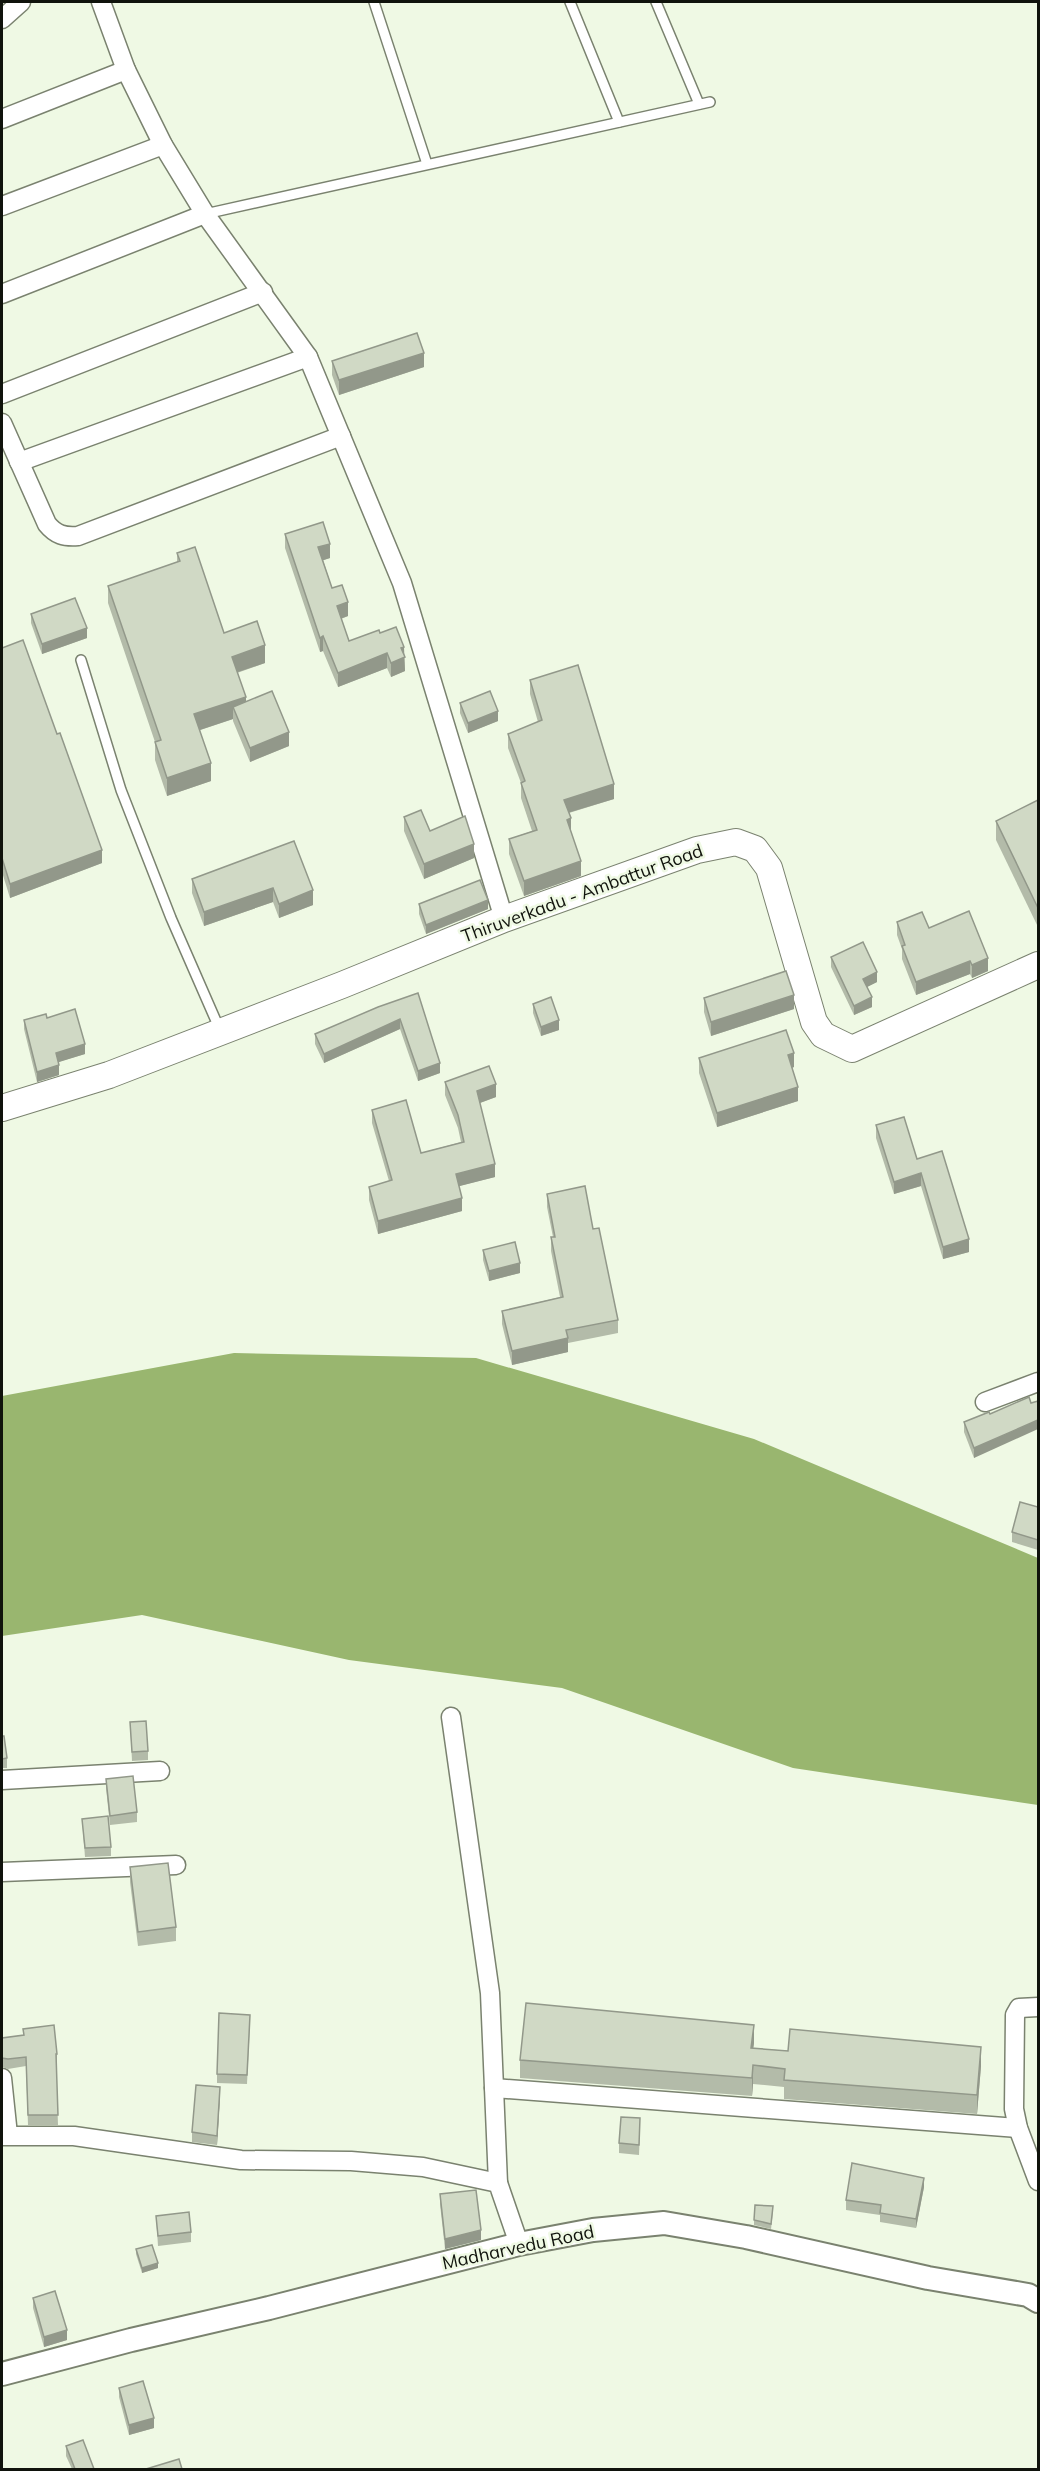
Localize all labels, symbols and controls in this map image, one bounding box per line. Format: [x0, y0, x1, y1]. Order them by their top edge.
street label: Thiruverkadu - Ambattur Road [458, 839, 706, 947]
street label: Madharvedu Road [440, 2220, 596, 2274]

